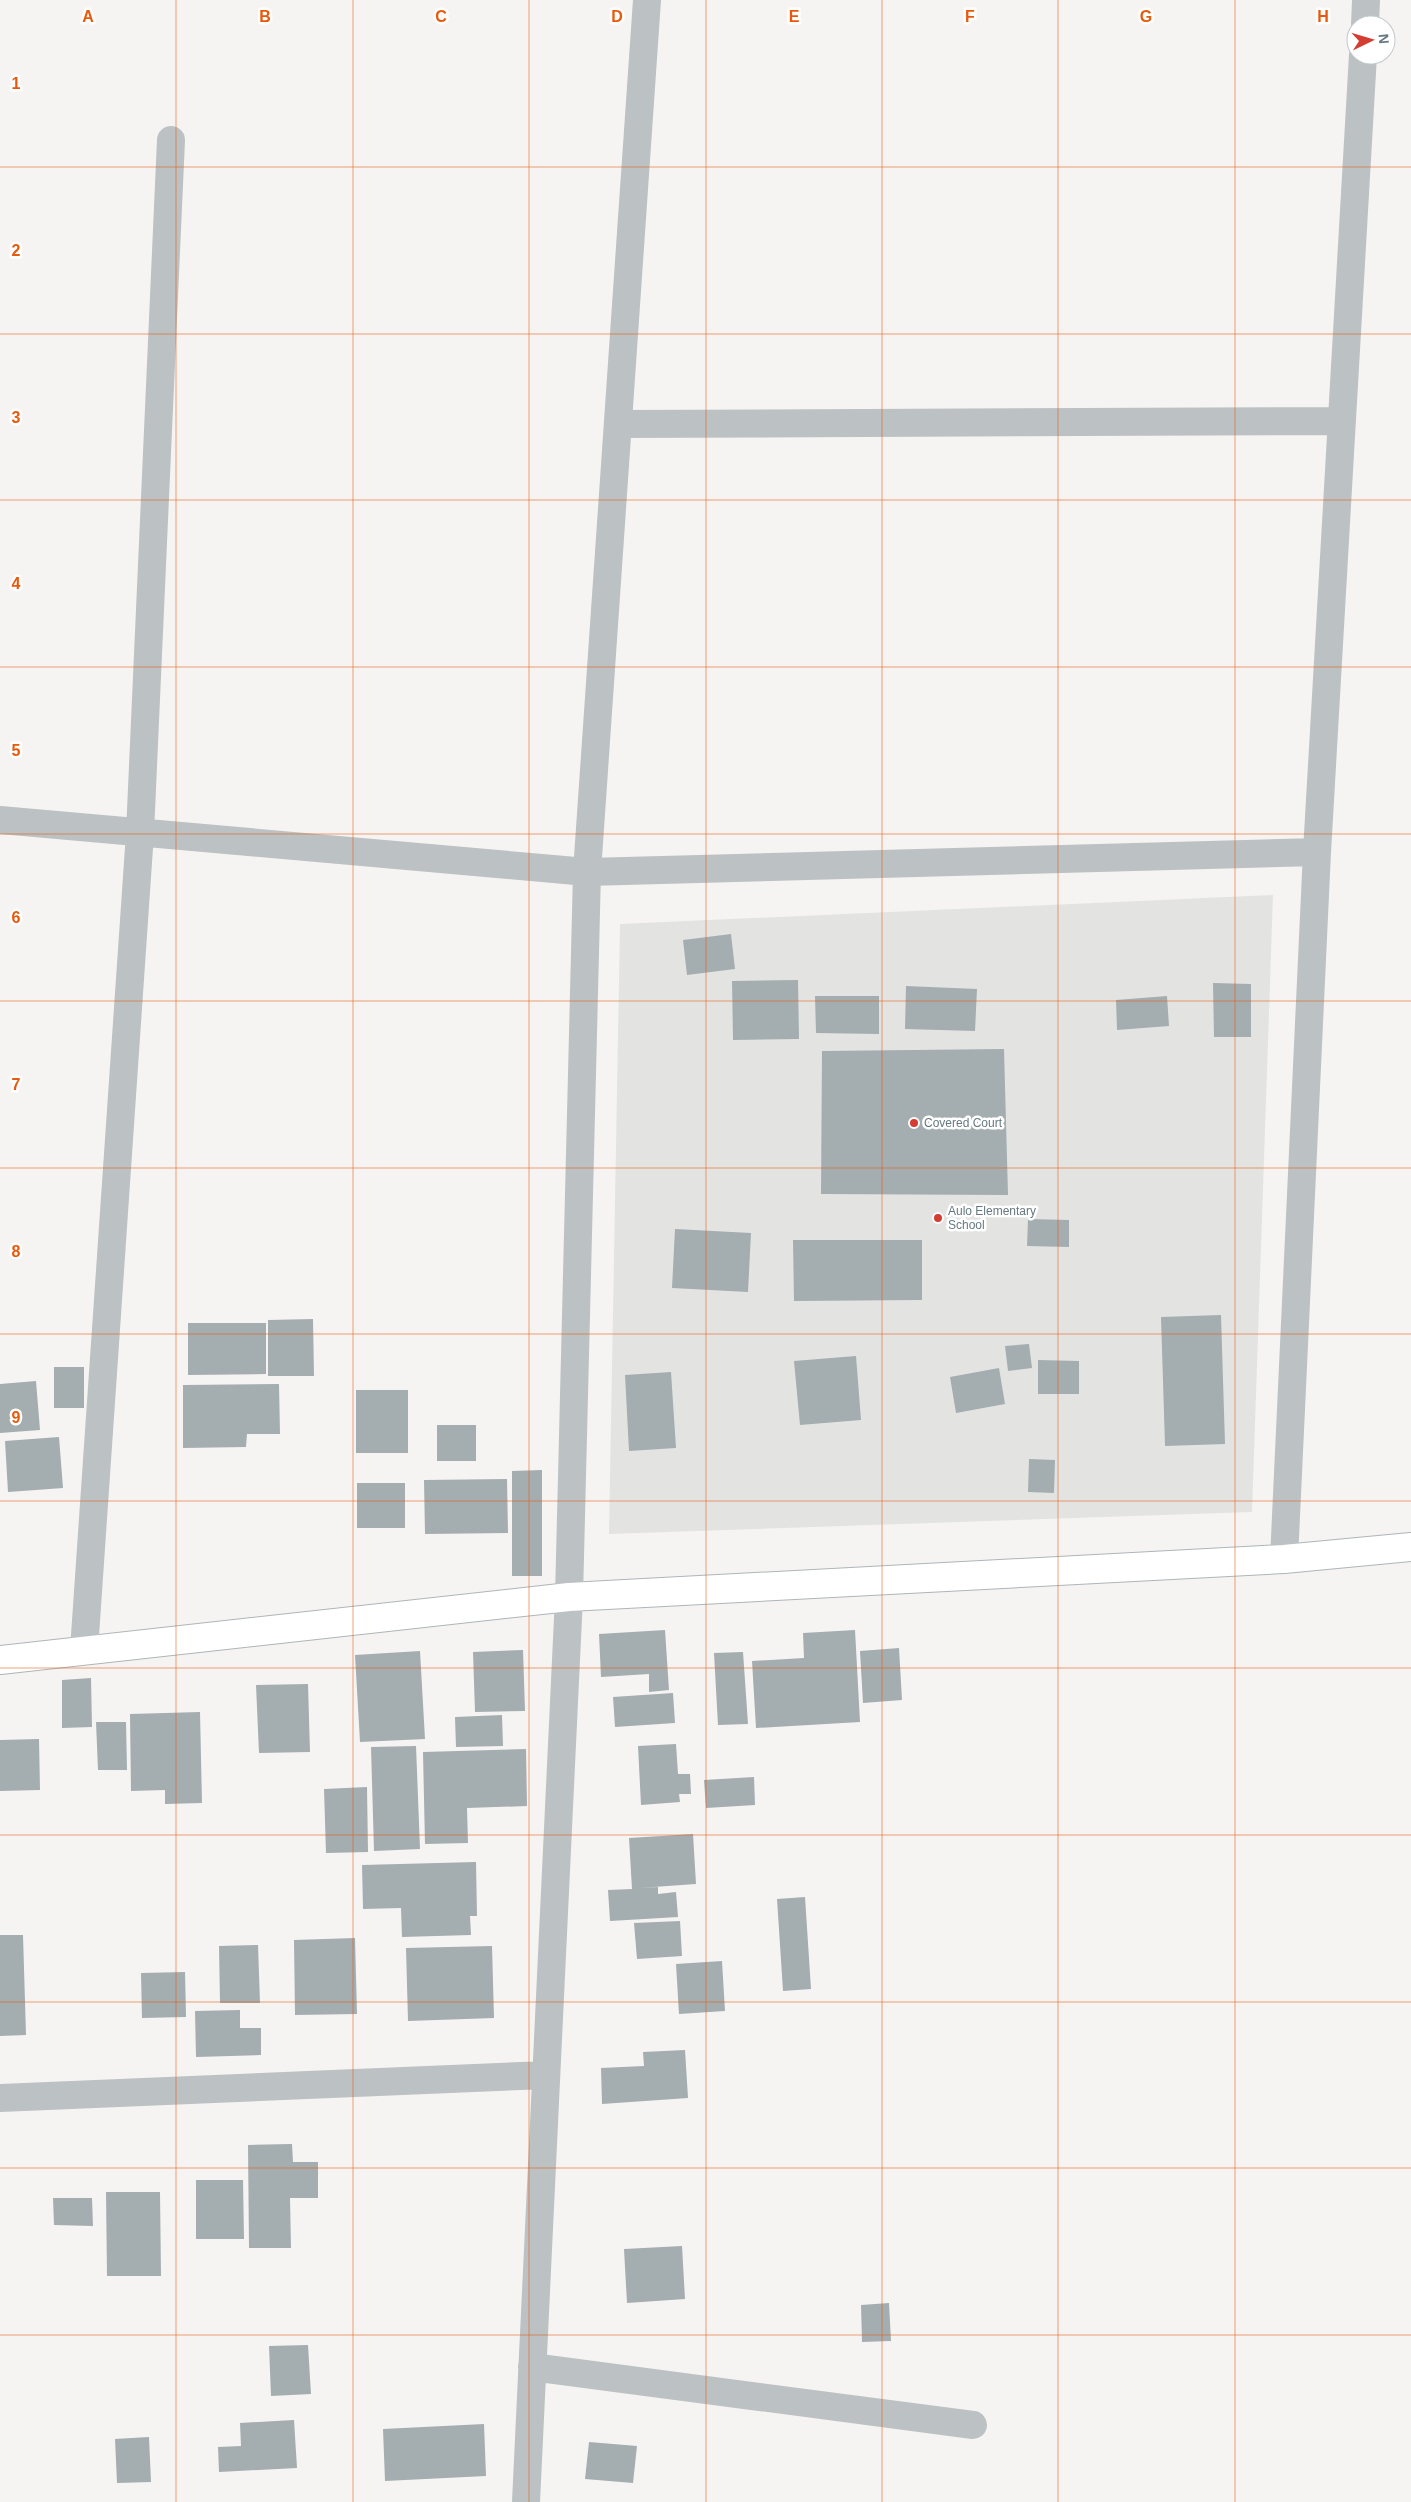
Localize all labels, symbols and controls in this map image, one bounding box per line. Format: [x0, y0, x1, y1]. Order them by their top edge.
text: A [82, 8, 94, 25]
text: B [259, 8, 271, 25]
text: C [435, 8, 447, 25]
text: D [611, 8, 623, 25]
text: E [789, 8, 800, 25]
text: F [965, 8, 975, 25]
text: G [1140, 8, 1152, 25]
text: H [1317, 8, 1329, 25]
north arrow [1346, 15, 1396, 65]
text: N [1376, 33, 1392, 45]
text: 1 [12, 75, 21, 92]
text: 2 [12, 242, 21, 259]
text: 3 [12, 409, 21, 426]
text: 4 [12, 575, 21, 592]
text: 5 [12, 742, 21, 759]
text: 6 [12, 909, 21, 926]
text: 7 [12, 1076, 21, 1093]
place label: Covered Court [924, 1116, 1003, 1130]
marker: Covered Court [908, 1117, 920, 1129]
place label: Aulo Elementary School [948, 1204, 1036, 1232]
marker: Aulo Elementary School [932, 1212, 944, 1224]
text: 8 [12, 1243, 21, 1260]
text: 9 [12, 1409, 21, 1426]

